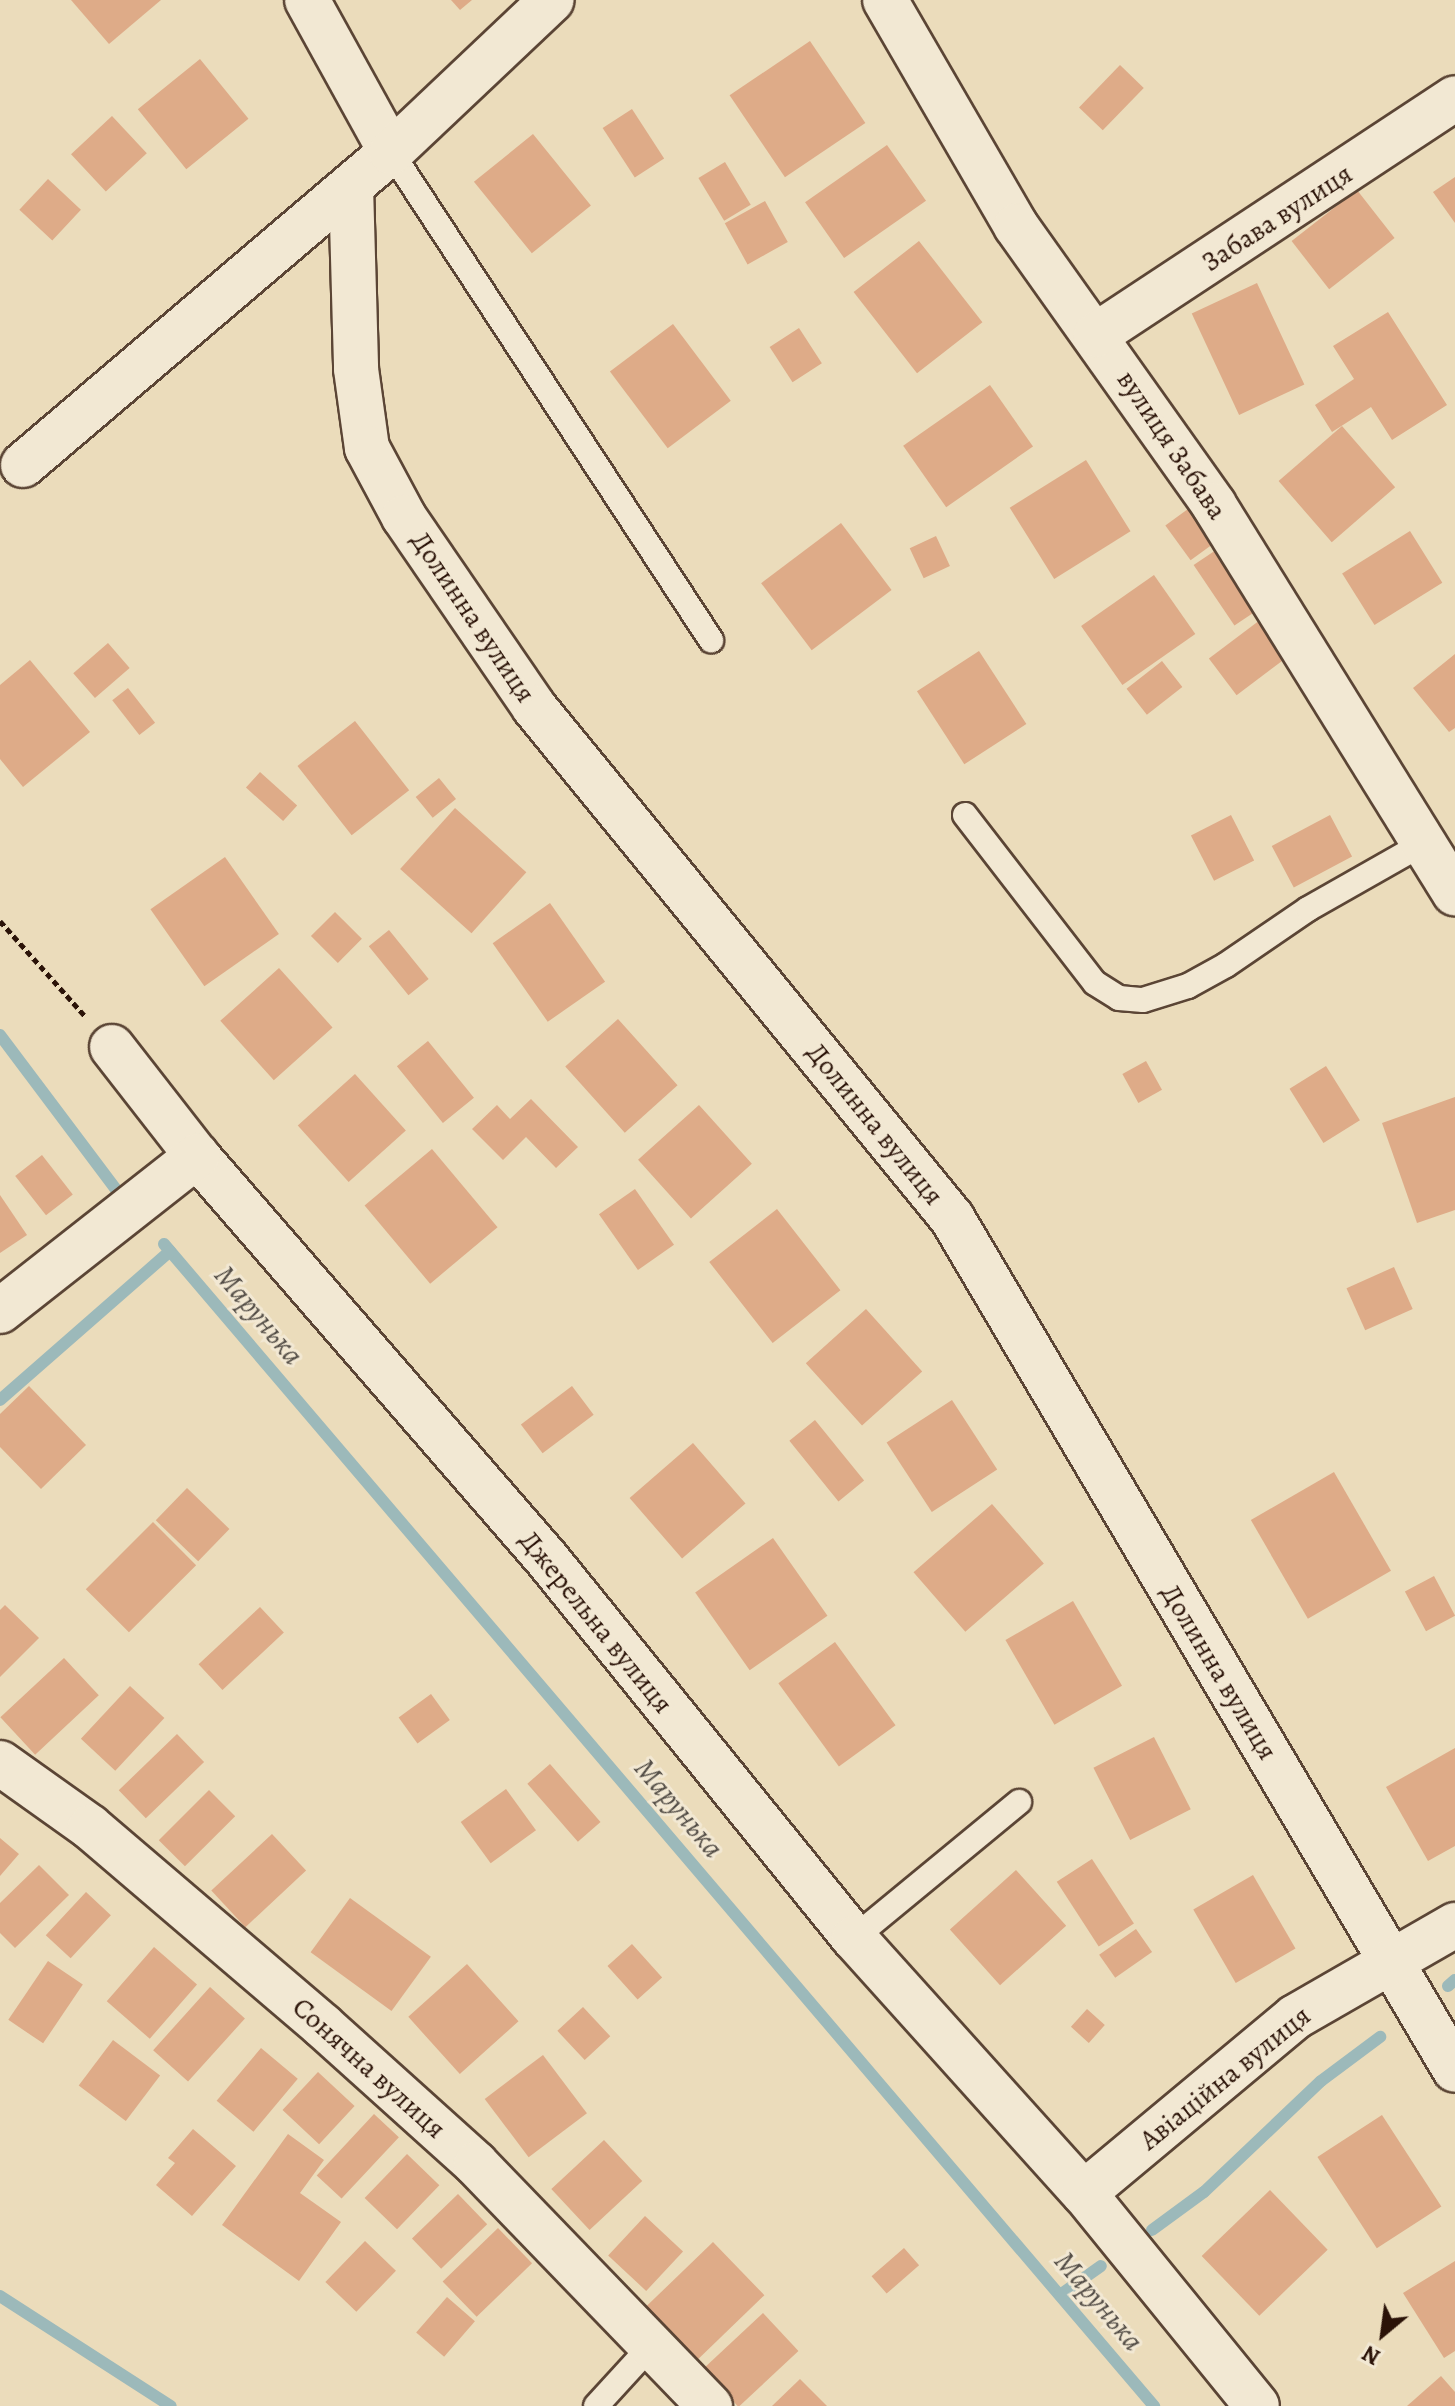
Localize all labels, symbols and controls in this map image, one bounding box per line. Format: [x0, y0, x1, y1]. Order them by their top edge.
street label: Забава вулиця [1196, 157, 1358, 279]
street label: вулиця Забава [1110, 364, 1234, 526]
street label: Долинна вулиця [403, 525, 543, 709]
street label: Долинна вулиця [799, 1036, 951, 1212]
water label: Марунька [207, 1258, 311, 1372]
street label: Джерельна вулиця [512, 1524, 680, 1720]
street label: Долинна вулиця [1153, 1578, 1285, 1766]
water label: Марунька [627, 1751, 731, 1865]
street label: Сонячна вулиця [285, 1990, 453, 2146]
street label: Авіаційна вулиця [1133, 1999, 1317, 2157]
water label: Марунька [1047, 2244, 1151, 2358]
north arrow [1343, 2294, 1423, 2374]
text: N [1357, 2338, 1386, 2372]

